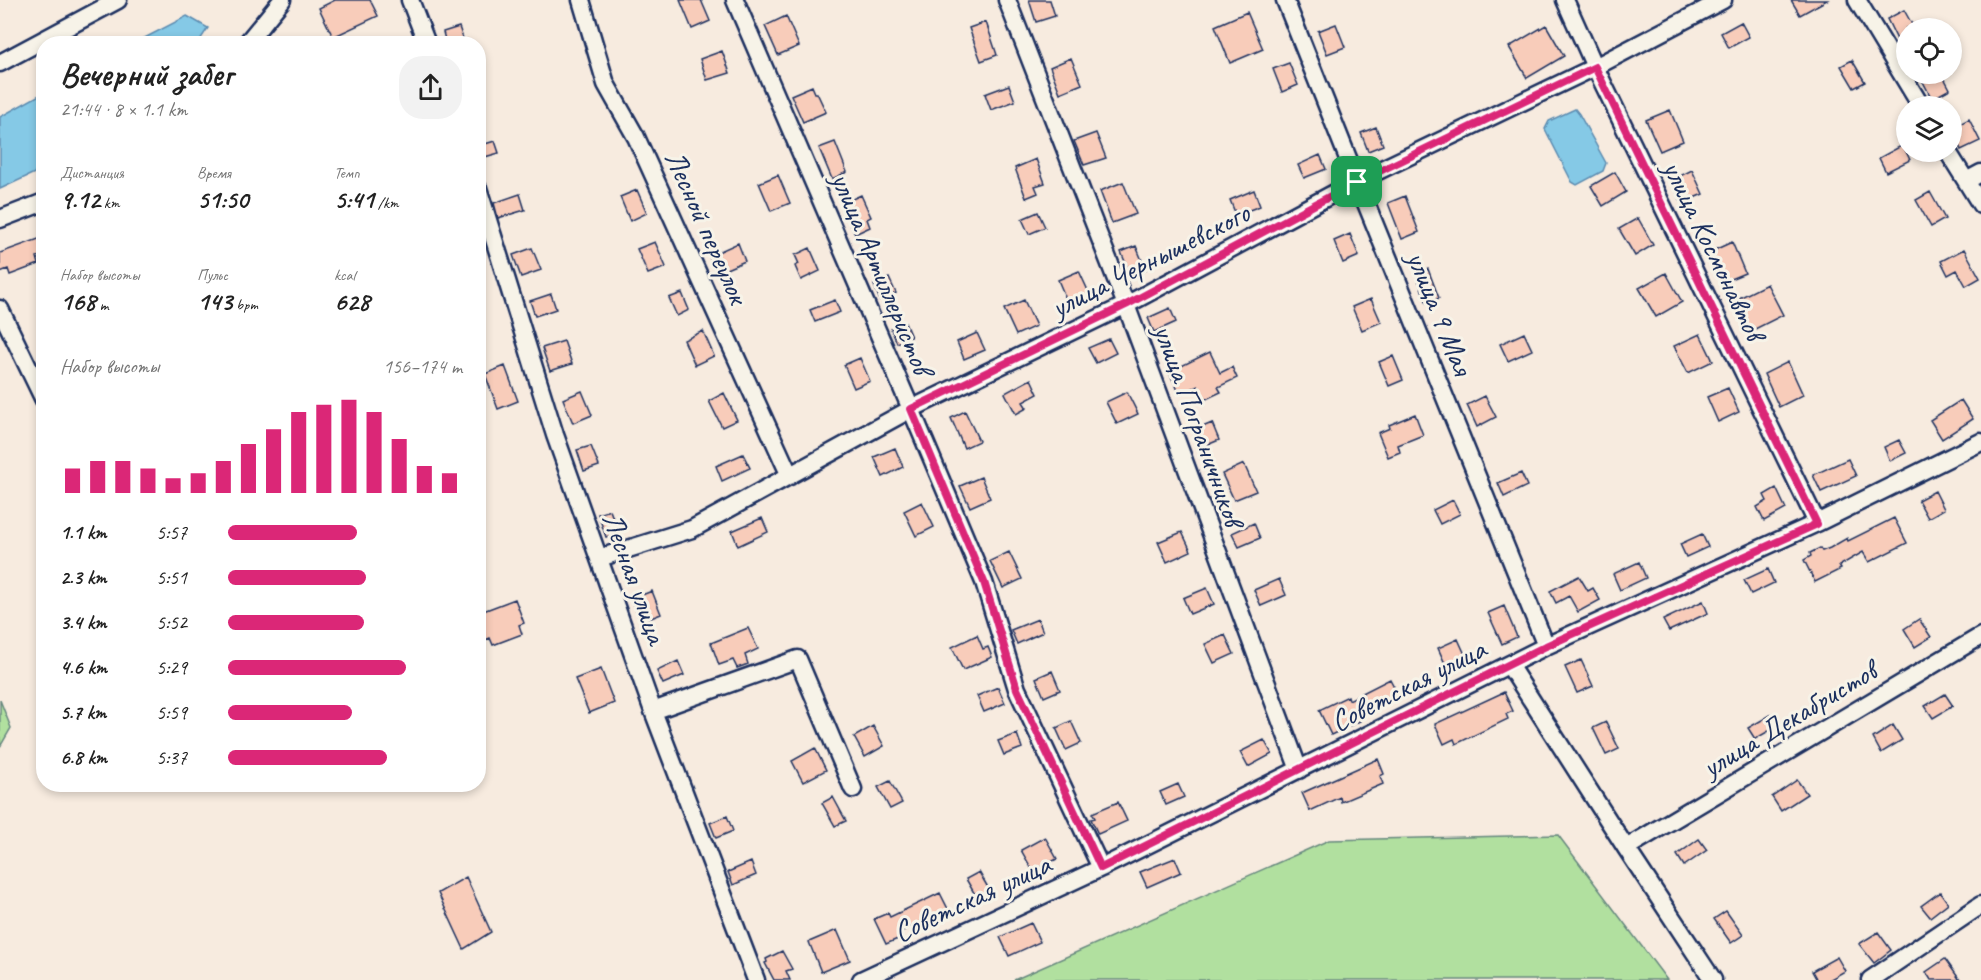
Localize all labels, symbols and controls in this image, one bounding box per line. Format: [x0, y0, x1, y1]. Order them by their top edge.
map controls [1896, 18, 1962, 162]
button: locate [1896, 18, 1962, 84]
text: Вечерний забег [60, 53, 233, 95]
button: share [399, 56, 462, 119]
button: layers [1896, 96, 1962, 162]
text: 21:44 · 8 × 1.1 km [60, 97, 187, 122]
street label: Лесной переулок [656, 145, 759, 312]
street label: улица Космонавтов [1653, 152, 1776, 351]
pin [1331, 156, 1382, 207]
text: Дистанция [60, 163, 124, 183]
text: Время [197, 163, 231, 183]
text: Темп [334, 163, 360, 183]
street label: улица Артиллеристов [822, 165, 944, 386]
icon: arrive [1340, 165, 1373, 198]
text: 9.12 [60, 183, 100, 216]
text: 51:50 [197, 183, 248, 216]
text: 5:41 [334, 183, 374, 216]
text: km [100, 193, 119, 213]
text: /km [374, 193, 399, 213]
street label: улица Чернышевского [1043, 193, 1257, 327]
street label: улица 9 Мая [1397, 244, 1483, 383]
text: Набор высоты [60, 265, 139, 285]
text: Пульс [197, 265, 228, 285]
text: kcal [334, 265, 355, 285]
text: 168 [60, 285, 96, 318]
text: 143 [197, 285, 232, 318]
text: 628 [334, 285, 370, 318]
text: m [96, 295, 109, 315]
text: bpm [232, 295, 258, 315]
street label: улица Пограничников [1144, 317, 1255, 536]
text: Набор высоты [60, 354, 159, 379]
text: 156–174 m [383, 354, 462, 379]
street label: Лесная улица [594, 507, 677, 652]
text: 1.1 km [60, 520, 107, 545]
text: 5:57 [156, 520, 187, 545]
text: 2.3 km [60, 565, 107, 590]
text: 5:51 [156, 565, 187, 590]
text: 3.4 km [60, 610, 107, 635]
text: 5:52 [156, 610, 187, 635]
street label: Советская улица [1324, 629, 1494, 740]
street label: улица Декабристов [1693, 649, 1888, 787]
text: 4.6 km [60, 655, 107, 680]
text: 5:29 [156, 655, 187, 680]
text: 5.7 km [60, 700, 106, 725]
text: 5:59 [156, 700, 187, 725]
text: 6.8 km [60, 745, 107, 770]
text: 5:37 [156, 745, 187, 770]
street label: Советская улица [887, 844, 1058, 951]

